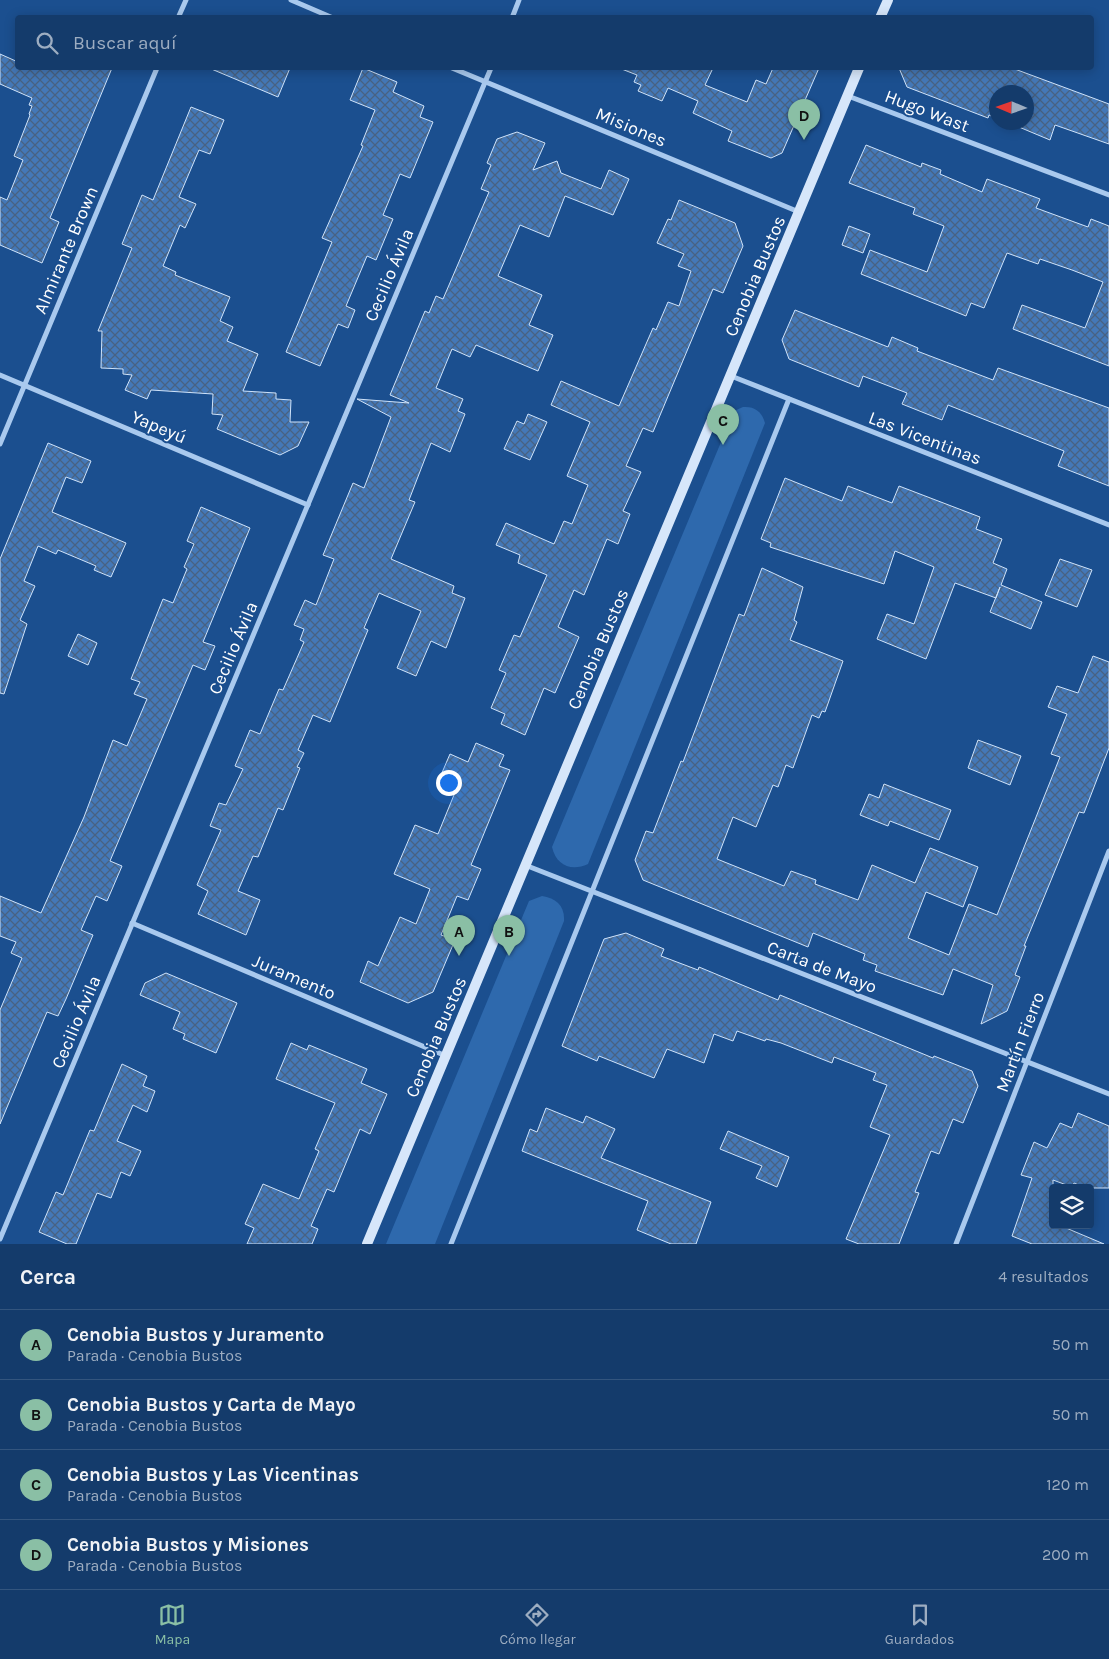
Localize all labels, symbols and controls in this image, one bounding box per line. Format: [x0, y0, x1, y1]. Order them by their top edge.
search box [15, 15, 1094, 70]
icon: search [33, 29, 61, 57]
text: Buscar aquí [73, 32, 177, 54]
street label: Hugo Wast [882, 85, 973, 137]
north arrow [989, 85, 1034, 130]
pin: D [788, 99, 820, 140]
street label: Misiones [592, 102, 670, 152]
street label: Almirante Brown [29, 183, 103, 317]
street label: Cenobia Bustos [720, 212, 790, 340]
street label: Cecilio Ávila [359, 225, 418, 325]
pin: C [707, 404, 739, 445]
street label: Yapeyú [128, 406, 190, 448]
street label: Las Vicentinas [865, 406, 985, 470]
street label: Cenobia Bustos [563, 585, 633, 713]
street label: Cecilio Ávila [203, 598, 262, 698]
your location [436, 770, 462, 796]
pin: A [443, 915, 475, 956]
pin: B [493, 915, 525, 956]
street label: Carta de Mayo [764, 936, 880, 998]
street label: Juramento [249, 950, 339, 1004]
street label: Cecilio Ávila [46, 972, 105, 1072]
street label: Cenobia Bustos [401, 973, 471, 1101]
street label: Martín Fierro [991, 989, 1049, 1095]
map controls [1049, 1184, 1094, 1229]
button: layers [1049, 1184, 1094, 1229]
text: Cerca [20, 1265, 76, 1289]
text: 4 resultados [998, 1267, 1089, 1286]
text: Cenobia Bustos y Juramento [67, 1324, 324, 1346]
text: A [31, 1335, 41, 1354]
text: 50 m [1052, 1335, 1089, 1354]
text: Parada · Cenobia Bustos [67, 1346, 243, 1365]
text: Cenobia Bustos y Carta de Mayo [67, 1394, 356, 1416]
text: B [31, 1405, 41, 1424]
text: 50 m [1052, 1405, 1089, 1424]
text: Parada · Cenobia Bustos [67, 1416, 243, 1435]
text: Cenobia Bustos y Las Vicentinas [67, 1464, 359, 1486]
text: C [31, 1475, 41, 1494]
text: 120 m [1046, 1475, 1089, 1494]
text: Parada · Cenobia Bustos [67, 1486, 243, 1505]
text: Cenobia Bustos y Misiones [67, 1534, 309, 1556]
text: D [31, 1545, 41, 1564]
text: 200 m [1042, 1545, 1089, 1564]
text: Parada · Cenobia Bustos [67, 1556, 243, 1575]
tab: Mapa [155, 1601, 190, 1648]
tab: Cómo llegar [499, 1601, 575, 1648]
tab: Guardados [885, 1601, 954, 1648]

